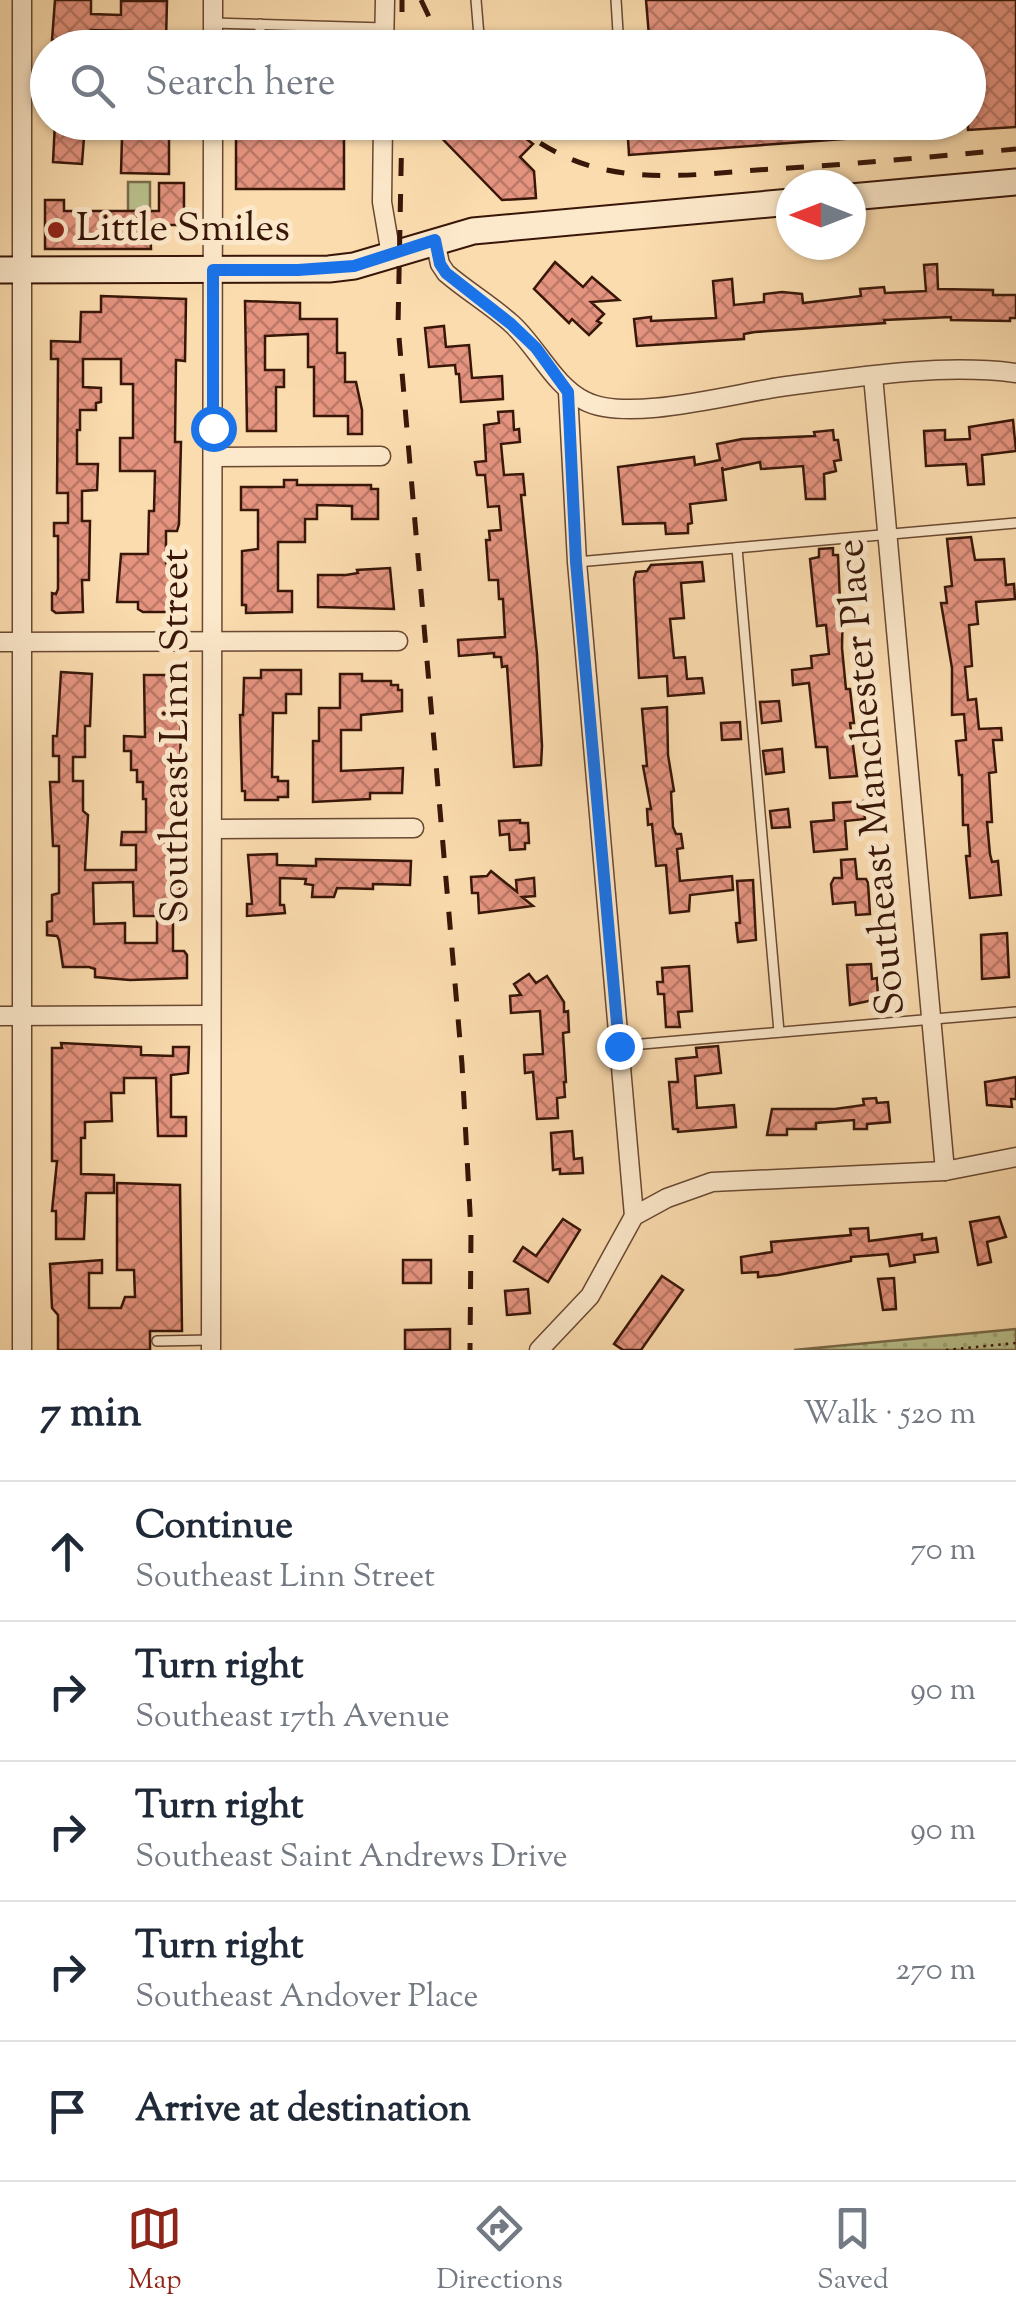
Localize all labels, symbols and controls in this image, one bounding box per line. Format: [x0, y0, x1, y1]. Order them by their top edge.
search box [30, 30, 986, 140]
icon: search [65, 58, 120, 113]
text: Search here [145, 58, 336, 112]
north arrow [776, 170, 866, 260]
place label: Little Smiles [76, 202, 290, 259]
marker: Little Smiles [45, 219, 67, 241]
route start [191, 406, 237, 452]
street label: Southeast Manchester Place [824, 536, 922, 1018]
street label: Southeast Linn Street [149, 548, 206, 924]
route end [597, 1024, 643, 1070]
text: 7 min [40, 1385, 141, 1445]
text: Walk · 520 m [803, 1392, 976, 1438]
text: Continue [135, 1501, 293, 1555]
icon: ahead [40, 1524, 95, 1579]
text: 70 m [910, 1528, 976, 1574]
text: Southeast Linn Street [135, 1555, 435, 1601]
text: Turn right [135, 1641, 303, 1695]
icon: right [40, 1664, 95, 1719]
text: 90 m [910, 1668, 976, 1714]
text: Southeast 17th Avenue [135, 1695, 450, 1741]
text: Turn right [135, 1781, 303, 1835]
icon: right [40, 1804, 95, 1859]
text: 90 m [910, 1808, 976, 1854]
text: Southeast Saint Andrews Drive [135, 1835, 568, 1881]
text: Turn right [135, 1921, 303, 1975]
icon: right [40, 1944, 95, 1999]
text: 270 m [895, 1948, 976, 1994]
text: Southeast Andover Place [135, 1975, 479, 2021]
icon: arrive [40, 2084, 95, 2139]
text: Arrive at destination [135, 2084, 471, 2138]
tab: Map [127, 2201, 182, 2301]
tab: Directions [436, 2201, 563, 2301]
tab: Saved [817, 2201, 889, 2301]

